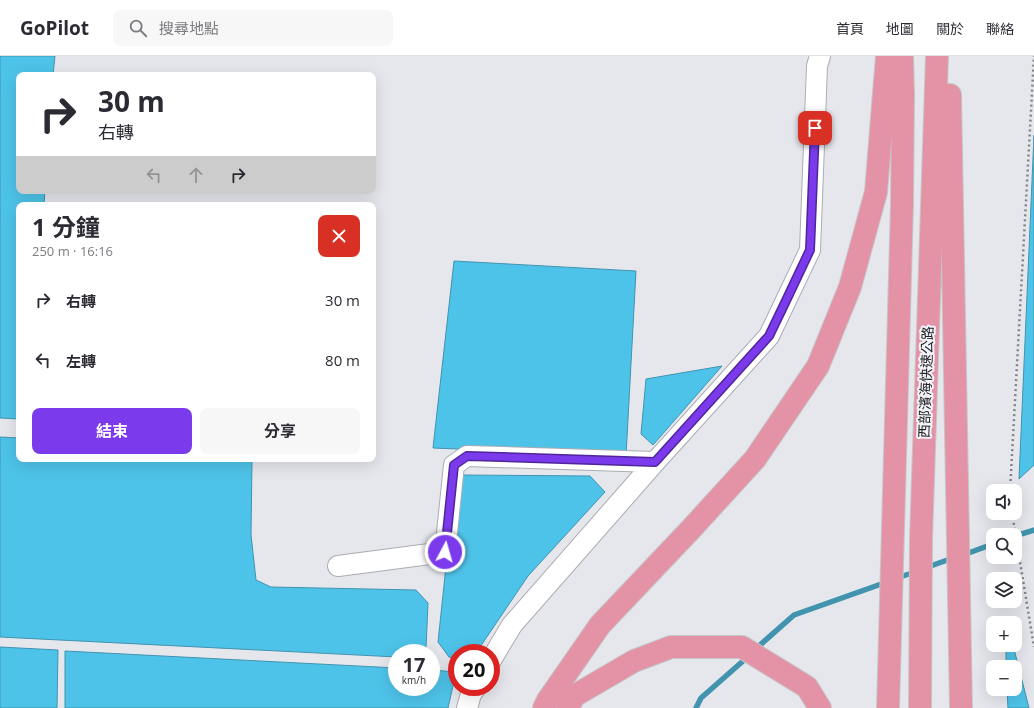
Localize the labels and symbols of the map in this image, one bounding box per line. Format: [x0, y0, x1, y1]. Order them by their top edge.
pin [798, 111, 832, 145]
street label: 西部濱海快速公路 [914, 326, 937, 438]
position arrow [424, 531, 466, 573]
speed limit sign: 20 [448, 644, 500, 696]

